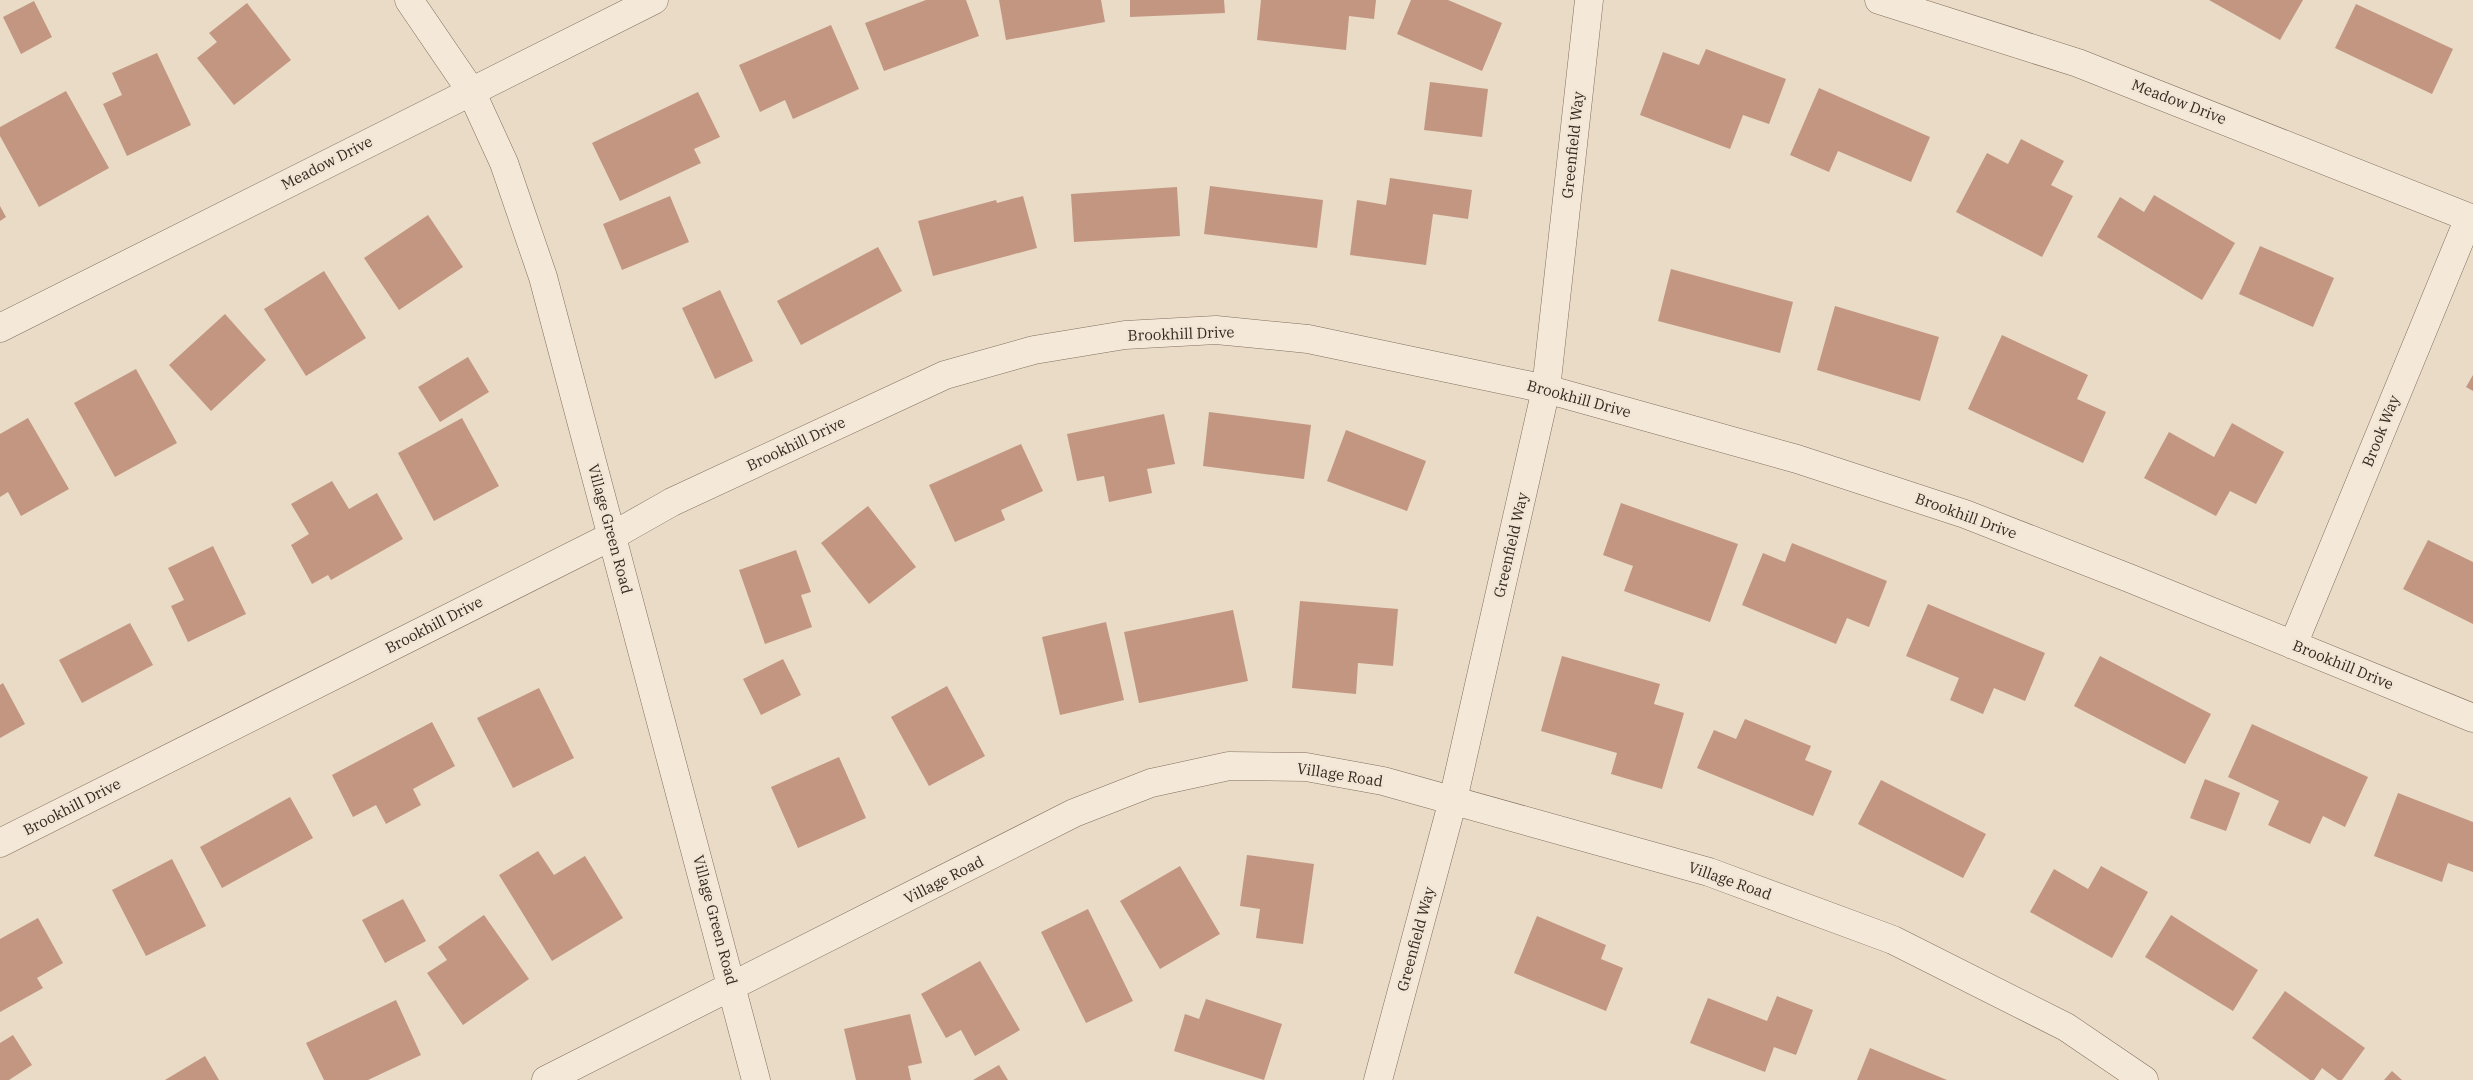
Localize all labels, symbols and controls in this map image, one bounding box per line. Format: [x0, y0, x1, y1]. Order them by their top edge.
street label: Meadow Drive [2129, 75, 2229, 128]
street label: Greenfield Way [1557, 91, 1588, 199]
street label: Meadow Drive [278, 131, 376, 194]
street label: Brookhill Drive [1127, 322, 1235, 345]
street label: Brookhill Drive [1525, 375, 1633, 422]
street label: Brook Way [2358, 392, 2404, 469]
street label: Brookhill Drive [743, 412, 848, 475]
street label: Village Green Road [584, 462, 637, 596]
street label: Brookhill Drive [1913, 488, 2020, 543]
street label: Greenfield Way [1489, 490, 1532, 599]
street label: Brookhill Drive [382, 592, 486, 657]
street label: Brookhill Drive [2290, 636, 2396, 693]
street label: Village Road [1296, 758, 1384, 791]
street label: Brookhill Drive [20, 774, 124, 839]
street label: Village Road [901, 851, 987, 908]
street label: Village Green Road [689, 853, 742, 987]
street label: Village Road [1686, 857, 1774, 904]
street label: Greenfield Way [1392, 885, 1439, 993]

